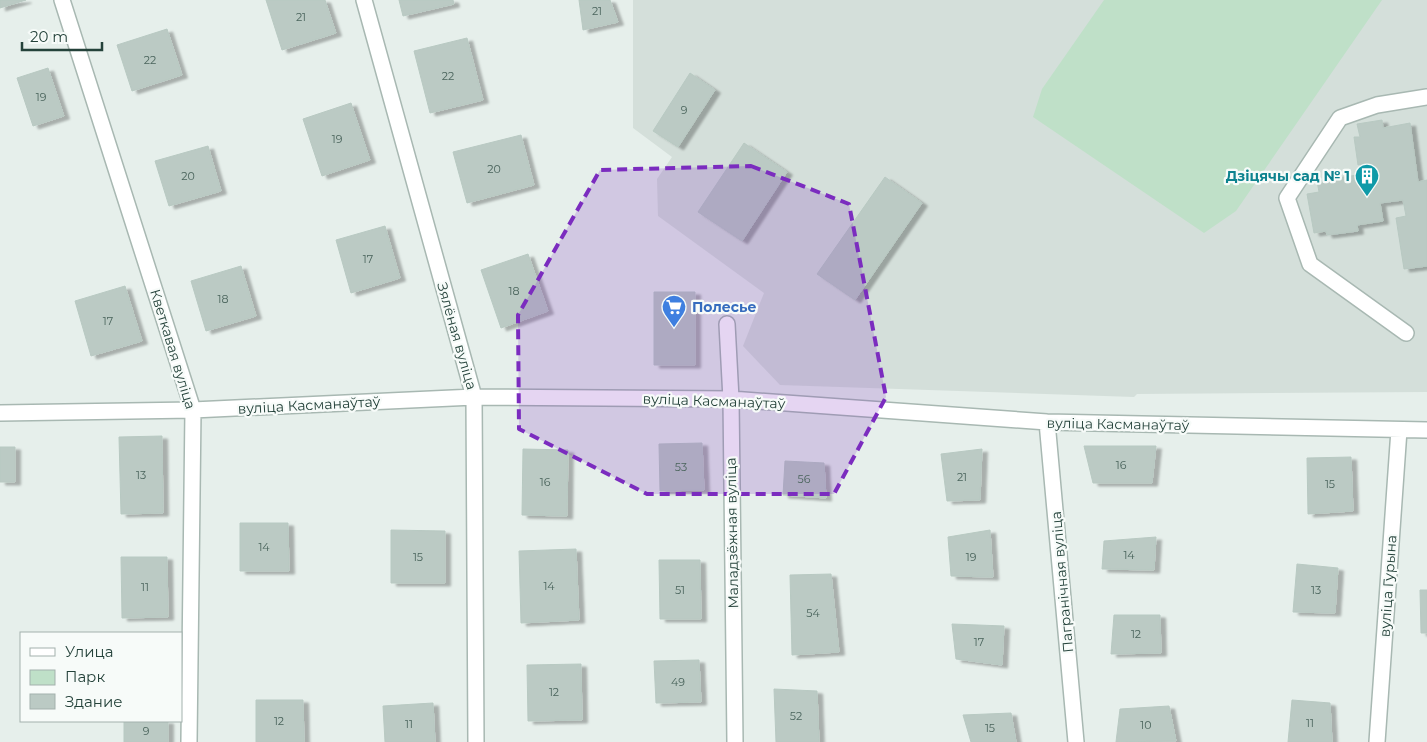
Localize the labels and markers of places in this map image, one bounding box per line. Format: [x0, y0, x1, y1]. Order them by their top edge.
building icon: Дзіцячы сад № 1 [1354, 163, 1380, 197]
place label: Дзіцячы сад № 1 [1226, 167, 1350, 185]
supermarket icon: Полесье [661, 294, 687, 328]
place label: Полесье [692, 298, 757, 316]

